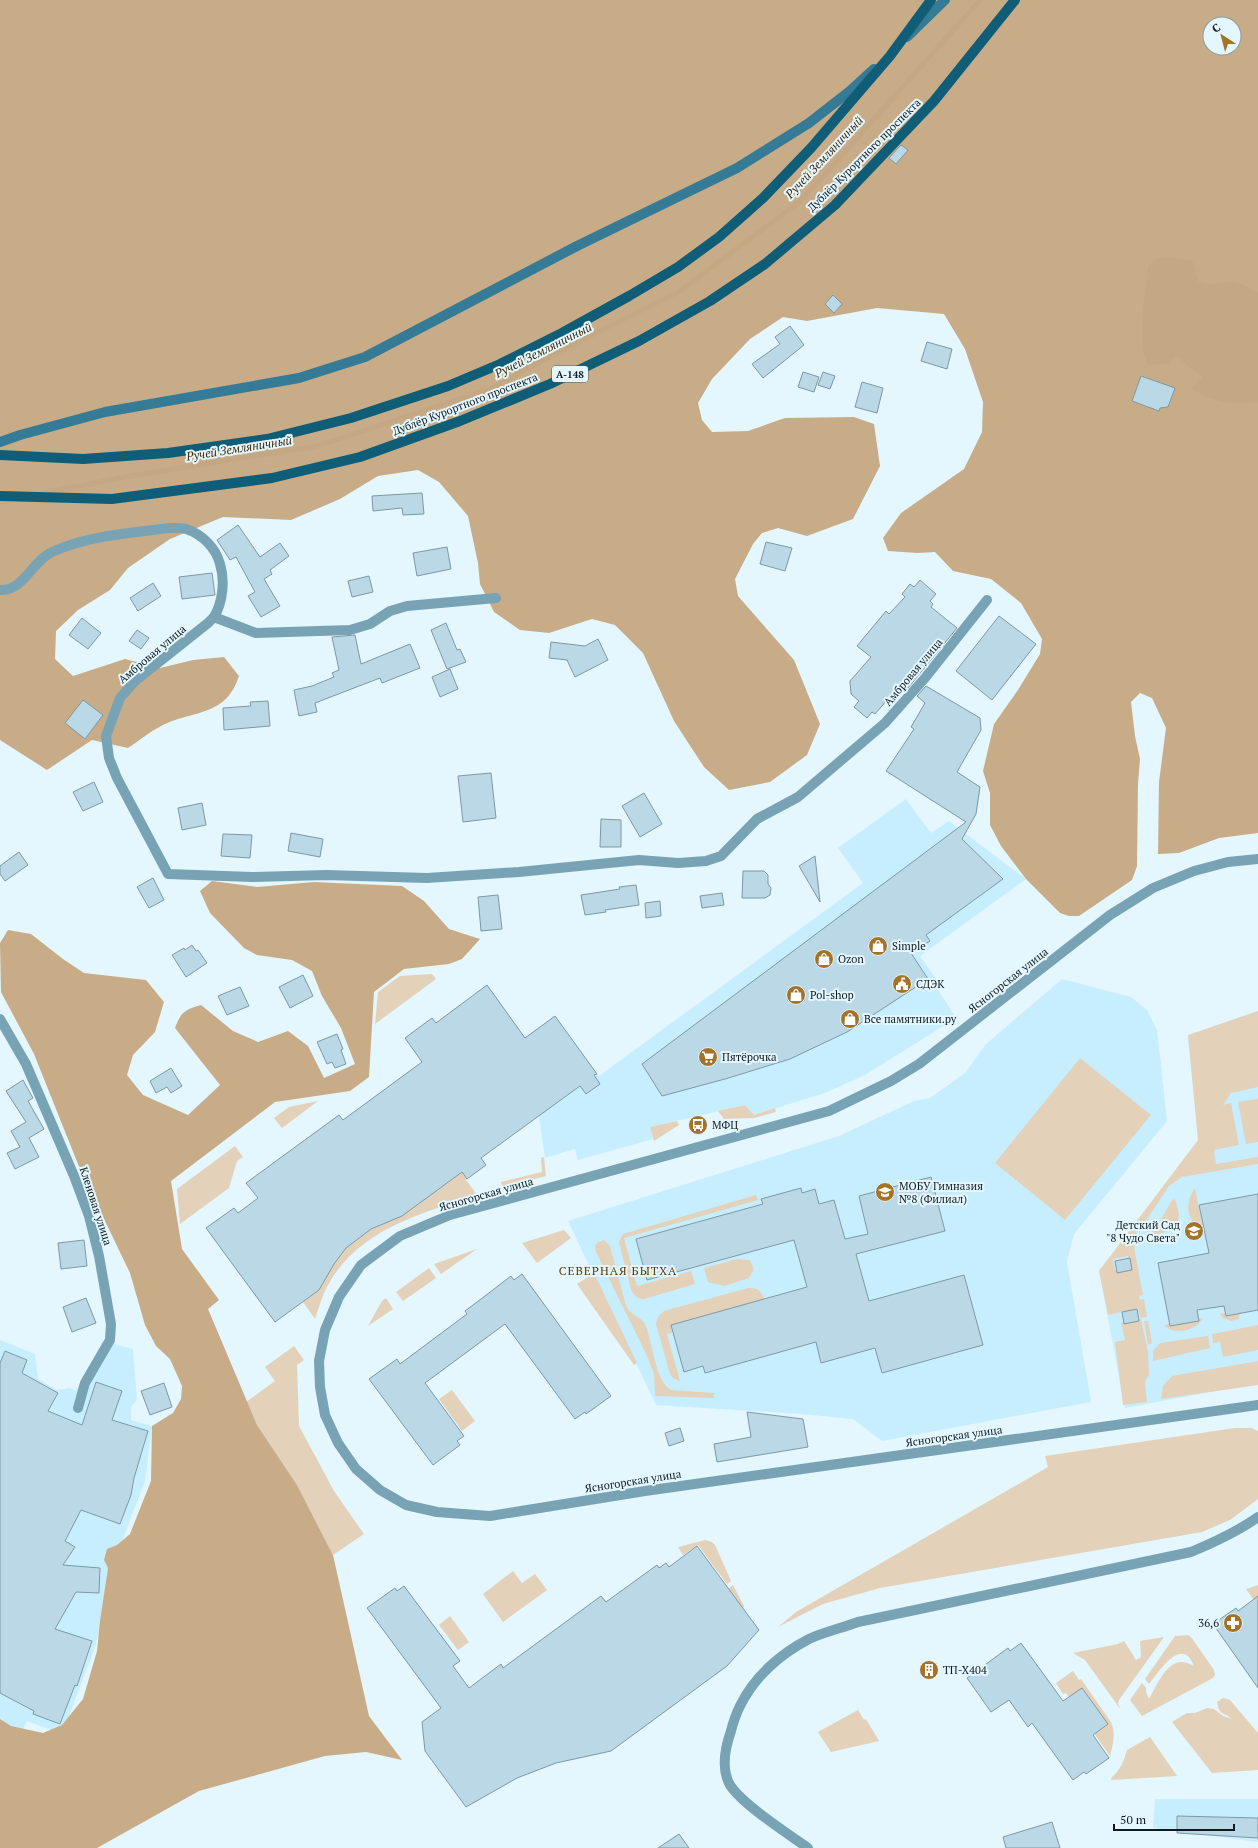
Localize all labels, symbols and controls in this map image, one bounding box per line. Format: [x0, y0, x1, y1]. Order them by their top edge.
north arrow [1202, 16, 1242, 56]
text: С [1209, 20, 1223, 36]
street label: Дублёр Курортного проспекта [805, 95, 924, 214]
water label: Ручей Земляничный [781, 112, 866, 202]
water label: Ручей Земляничный [491, 319, 594, 381]
road number: А-148 [552, 366, 588, 382]
street label: Дублёр Курортного проспекта [390, 370, 540, 438]
water label: Ручей Земляничный [184, 432, 293, 464]
street label: Амбровая улица [115, 621, 189, 686]
street label: Амбровая улица [881, 635, 946, 709]
shop icon: Simple [867, 935, 889, 957]
place label: Simple [892, 939, 926, 953]
street label: Ясногорская улица [965, 944, 1051, 1016]
shop icon: Ozon [813, 948, 835, 970]
place label: Ozon [838, 952, 864, 966]
public building icon: СДЭК [891, 973, 913, 995]
place label: СДЭК [916, 977, 945, 991]
shop icon: Pol-shop [785, 984, 807, 1006]
place label: Pol-shop [810, 988, 854, 1002]
shop icon: Все памятники.ру [839, 1008, 861, 1030]
place label: Все памятники.ру [864, 1012, 957, 1026]
supermarket icon: Пятёрочка [697, 1046, 719, 1068]
place label: Пятёрочка [722, 1050, 777, 1064]
bus stop icon: МФЦ [687, 1114, 709, 1136]
place label: МФЦ [712, 1118, 738, 1132]
street label: Кленовая улица [77, 1165, 115, 1247]
street label: Ясногорская улица [437, 1174, 535, 1214]
place label: МОБУ Гимназия №8 (Филиал) [899, 1179, 983, 1206]
school or university icon: МОБУ Гимназия №8 (Филиал) [874, 1181, 896, 1203]
place label: Детский Сад "8 Чудо Света" [1106, 1218, 1180, 1245]
school or university icon: Детский Сад "8 Чудо Света" [1183, 1220, 1205, 1242]
district label: СЕВЕРНАЯ БЫТХА [559, 1263, 677, 1278]
street label: Ясногорская улица [905, 1422, 1004, 1450]
street label: Ясногорская улица [584, 1466, 683, 1496]
pharmacy icon: 36,6 [1222, 1612, 1244, 1634]
place label: 36,6 [1198, 1616, 1219, 1630]
building icon: ТП-Х404 [918, 1659, 940, 1681]
place label: ТП-Х404 [943, 1663, 987, 1677]
scale bar [1114, 1806, 1234, 1832]
text: 50 m [1120, 1812, 1147, 1827]

